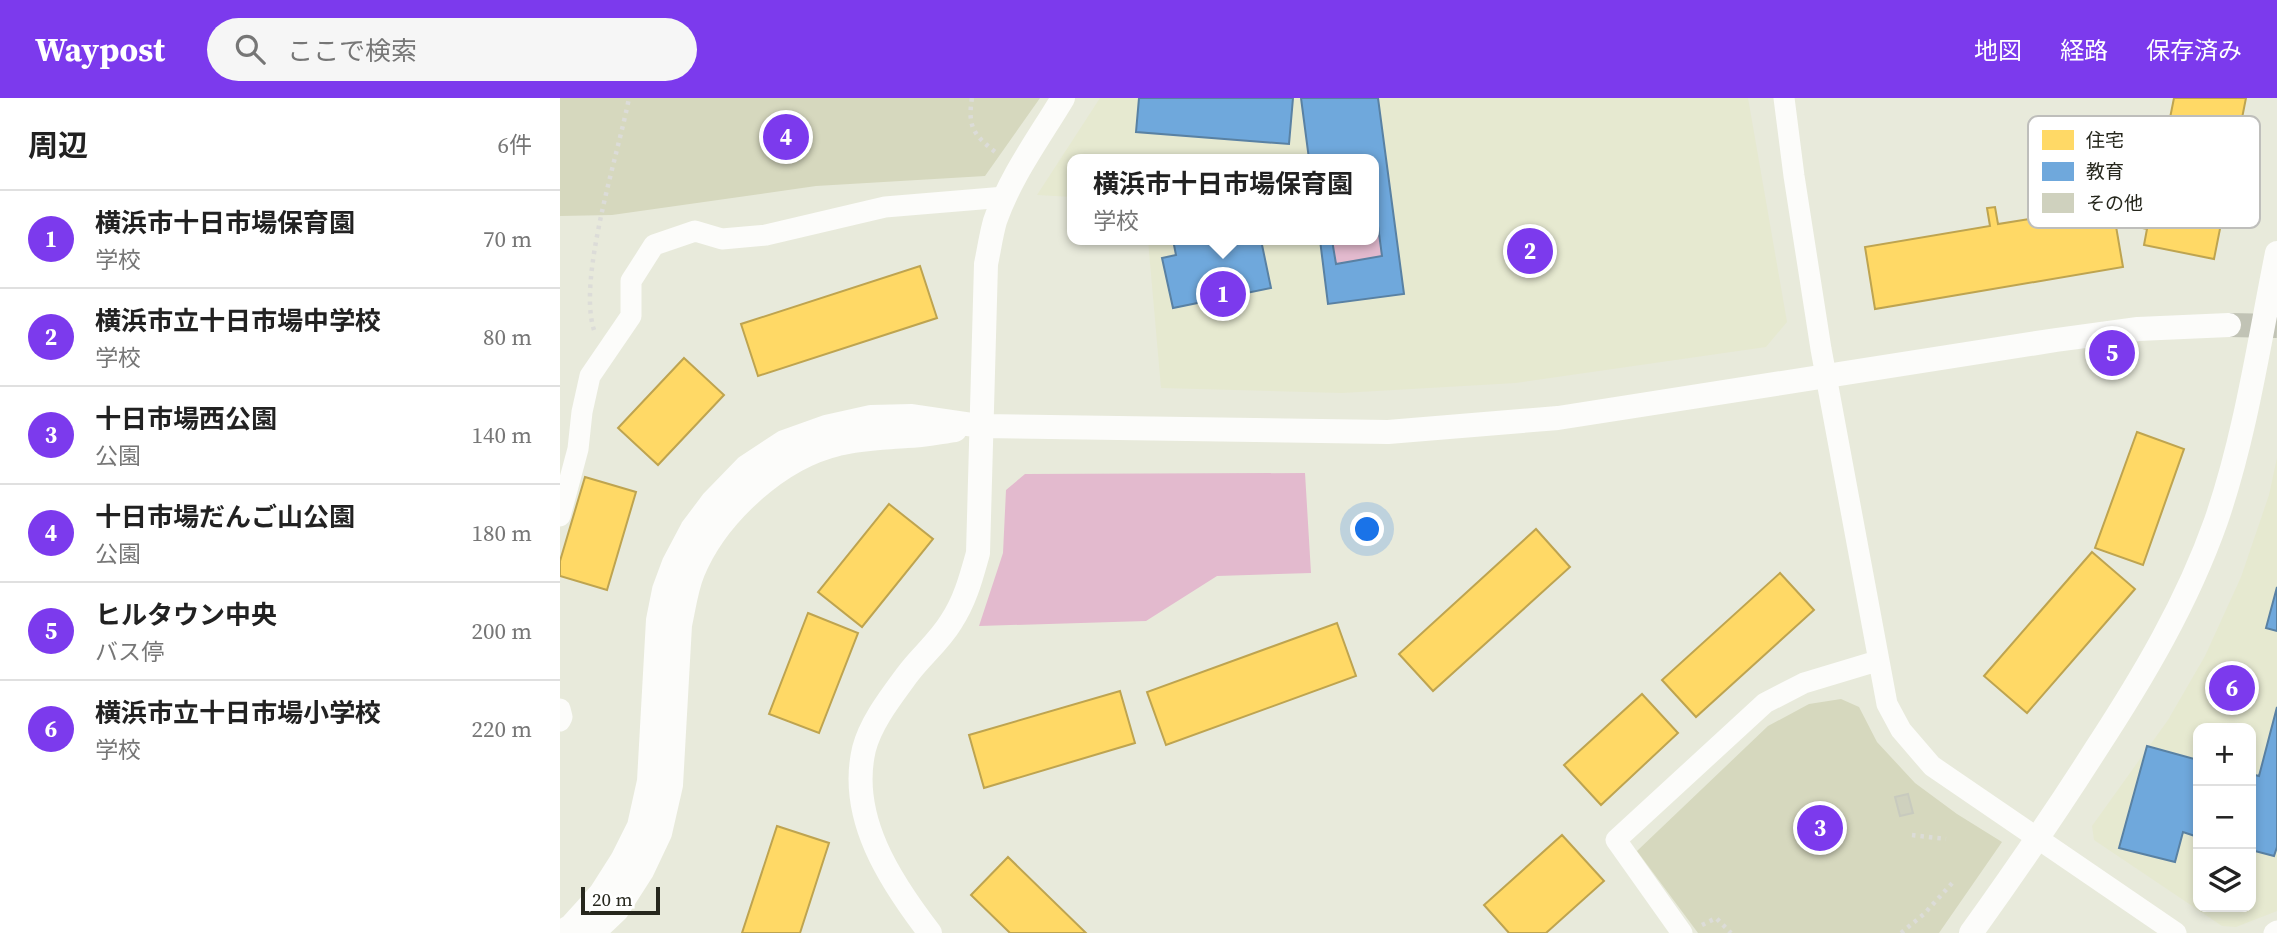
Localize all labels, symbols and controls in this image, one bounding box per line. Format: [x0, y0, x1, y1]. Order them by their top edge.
search box [207, 18, 697, 81]
text: Waypost [35, 27, 165, 72]
icon: search [231, 30, 269, 68]
text: ここで検索 [287, 33, 417, 69]
text: 地図 [1974, 34, 2022, 67]
text: 経路 [2060, 34, 2108, 67]
text: 保存済み [2146, 34, 2242, 67]
pin: 4 [763, 111, 809, 163]
legend [2028, 116, 2260, 228]
text: 周辺 [28, 125, 88, 166]
text: 住宅 [2086, 127, 2124, 153]
text: 6件 [498, 129, 532, 161]
popup [1067, 154, 1379, 245]
text: 教育 [2086, 158, 2124, 184]
text: 横浜市十日市場保育園 [1093, 166, 1353, 202]
text: その他 [2086, 190, 2143, 216]
text: 横浜市十日市場保育園 [95, 205, 355, 241]
text: 学校 [1093, 205, 1139, 237]
text: 1 [45, 223, 57, 255]
text: 70 m [483, 223, 532, 255]
pin: 2 [1507, 225, 1553, 277]
text: 学校 [95, 244, 141, 276]
pin: 1 [1200, 268, 1246, 320]
text: 横浜市立十日市場中学校 [95, 303, 381, 339]
text: 2 [45, 321, 57, 353]
text: 80 m [483, 321, 532, 353]
pin: 5 [2089, 327, 2135, 379]
text: 学校 [95, 342, 141, 374]
text: 十日市場西公園 [95, 401, 277, 437]
text: 3 [45, 419, 57, 451]
text: 140 m [471, 419, 532, 451]
text: 公園 [95, 440, 141, 472]
text: 十日市場だんご山公園 [95, 499, 355, 535]
your location [1350, 512, 1384, 546]
text: 4 [45, 517, 57, 549]
text: 180 m [471, 517, 532, 549]
text: 公園 [95, 538, 141, 570]
text: ヒルタウン中央 [95, 597, 277, 633]
text: 5 [45, 615, 57, 647]
text: 200 m [471, 615, 532, 647]
text: バス停 [95, 636, 164, 668]
pin: 6 [2209, 662, 2255, 714]
text: 横浜市立十日市場小学校 [95, 695, 381, 731]
text: 6 [45, 713, 57, 745]
text: 220 m [471, 713, 532, 745]
map controls [2193, 723, 2256, 912]
button: + [2193, 723, 2256, 786]
text: 学校 [95, 734, 141, 766]
button: − [2193, 786, 2256, 849]
pin: 3 [1797, 802, 1843, 854]
button: layers [2193, 849, 2256, 912]
scale bar [581, 884, 660, 916]
text: 20 m [592, 886, 633, 912]

